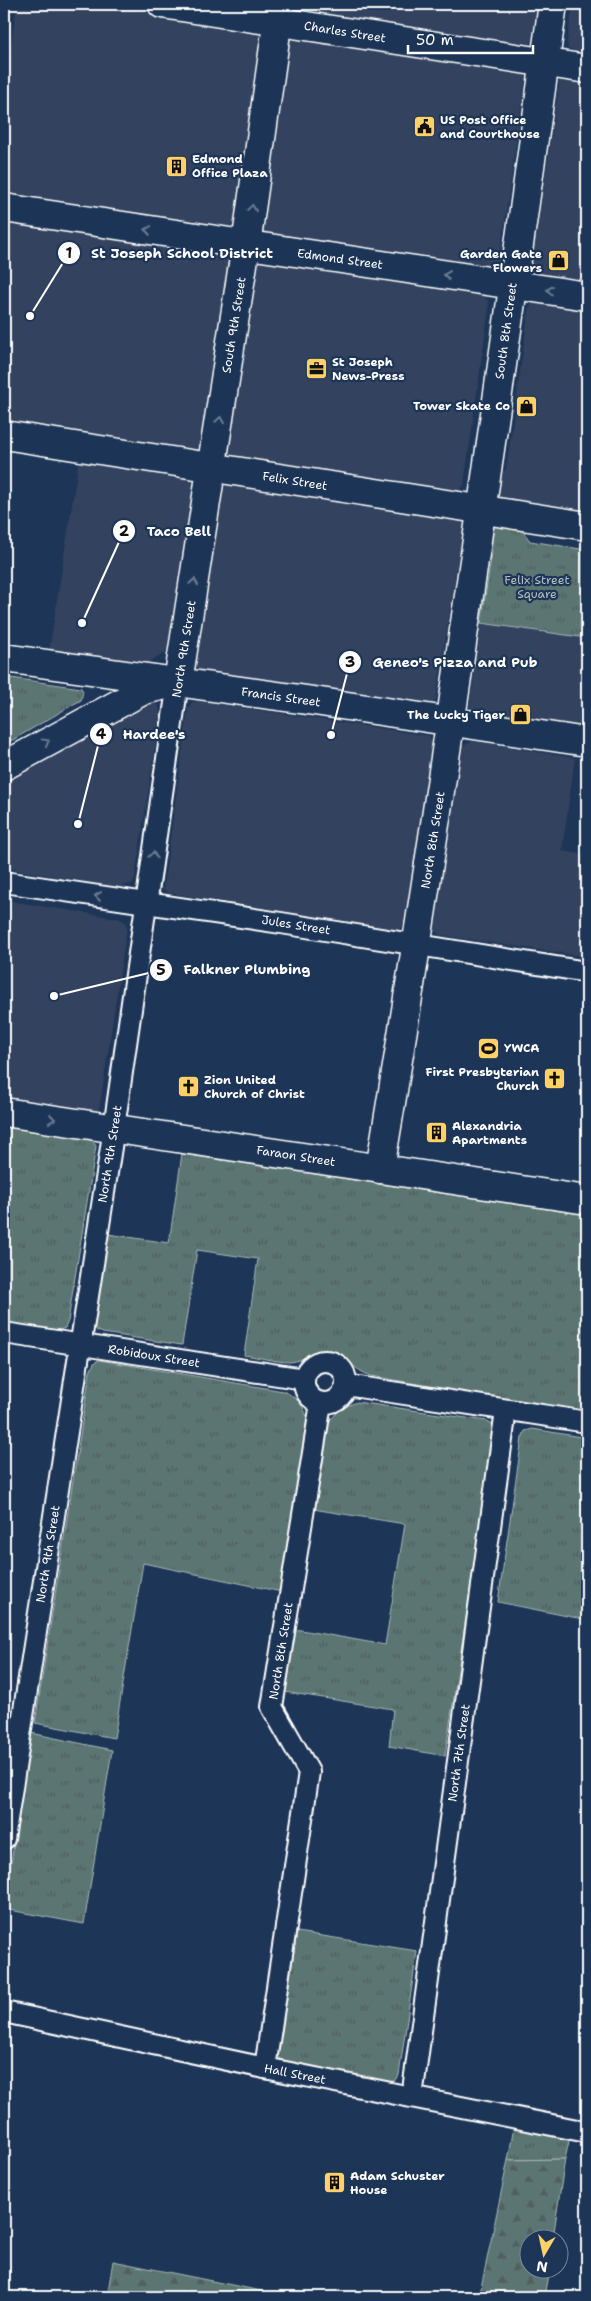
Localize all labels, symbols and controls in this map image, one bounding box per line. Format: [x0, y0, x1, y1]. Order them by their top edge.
street label: Charles Street [303, 18, 387, 46]
scale bar [408, 22, 534, 54]
text: 50 m [416, 30, 454, 50]
place label: US Post Office and Courthouse [440, 112, 540, 142]
public building icon: US Post Office and Courthouse [412, 115, 436, 139]
place label: Edmond Office Plaza [192, 151, 268, 181]
building icon: Edmond Office Plaza [164, 154, 188, 178]
one-way arrow [246, 203, 256, 212]
one-way arrow [144, 225, 152, 236]
callout: St Joseph School District [56, 239, 283, 268]
text: 1 [66, 243, 73, 263]
text: St Joseph School District [91, 244, 273, 262]
street label: Edmond Street [296, 245, 384, 273]
place label: Garden Gate Flowers [460, 246, 542, 276]
shop icon: Garden Gate Flowers [546, 249, 570, 273]
one-way arrow [443, 270, 452, 280]
street label: South 9th Street [218, 276, 250, 374]
street label: South 8th Street [491, 282, 521, 380]
one-way arrow [546, 285, 554, 296]
place label: St Joseph News-Press [332, 354, 405, 384]
office icon: St Joseph News-Press [304, 357, 328, 381]
shop icon: Tower Skate Co [514, 394, 538, 418]
place label: Tower Skate Co [413, 398, 510, 414]
one-way arrow [214, 416, 224, 424]
street label: Felix Street [261, 468, 329, 494]
callout: Taco Bell [112, 517, 221, 546]
text: 2 [119, 521, 130, 541]
text: Taco Bell [147, 522, 211, 540]
park label: Felix Street Square [504, 572, 570, 602]
one-way arrow [189, 578, 199, 586]
street label: North 9th Street [168, 599, 200, 699]
callout: Geneo's Pizza and Pub [337, 647, 547, 676]
text: 3 [345, 652, 355, 672]
text: Geneo's Pizza and Pub [373, 653, 538, 671]
street label: Francis Street [240, 684, 322, 710]
shop icon: The Lucky Tiger [509, 703, 533, 727]
place label: The Lucky Tiger [407, 707, 506, 723]
callout: Hardee's [88, 719, 196, 748]
text: 4 [96, 724, 107, 744]
text: Hardee's [123, 725, 185, 743]
one-way arrow [41, 738, 50, 748]
street label: North 8th Street [417, 790, 449, 890]
one-way arrow [148, 851, 158, 859]
one-way arrow [94, 892, 103, 902]
street label: Jules Street [260, 912, 332, 938]
callout: Falkner Plumbing [148, 955, 320, 984]
text: 5 [156, 960, 166, 980]
text: Falkner Plumbing [184, 960, 310, 978]
sports icon: YWCA [476, 1036, 500, 1060]
place label: YWCA [504, 1040, 539, 1056]
place label: First Presbyterian Church [425, 1064, 539, 1094]
church icon: First Presbyterian Church [543, 1067, 567, 1091]
place label: Zion United Church of Christ [204, 1072, 305, 1102]
church icon: Zion United Church of Christ [176, 1075, 200, 1099]
street label: North 9th Street [94, 1104, 126, 1204]
one-way arrow [48, 1113, 56, 1124]
place label: Alexandria Apartments [452, 1118, 527, 1148]
building icon: Alexandria Apartments [424, 1121, 448, 1145]
street label: Faraon Street [255, 1142, 337, 1170]
street label: Robidoux Street [107, 1341, 201, 1371]
street label: North 9th Street [32, 1504, 64, 1604]
street label: North 8th Street [265, 1601, 297, 1701]
street label: North 7th Street [444, 1703, 474, 1803]
street label: Hall Street [263, 2060, 327, 2088]
place label: Adam Schuster House [350, 2168, 445, 2198]
building icon: Adam Schuster House [322, 2171, 346, 2195]
north arrow [518, 2228, 568, 2278]
text: N [535, 2257, 549, 2277]

